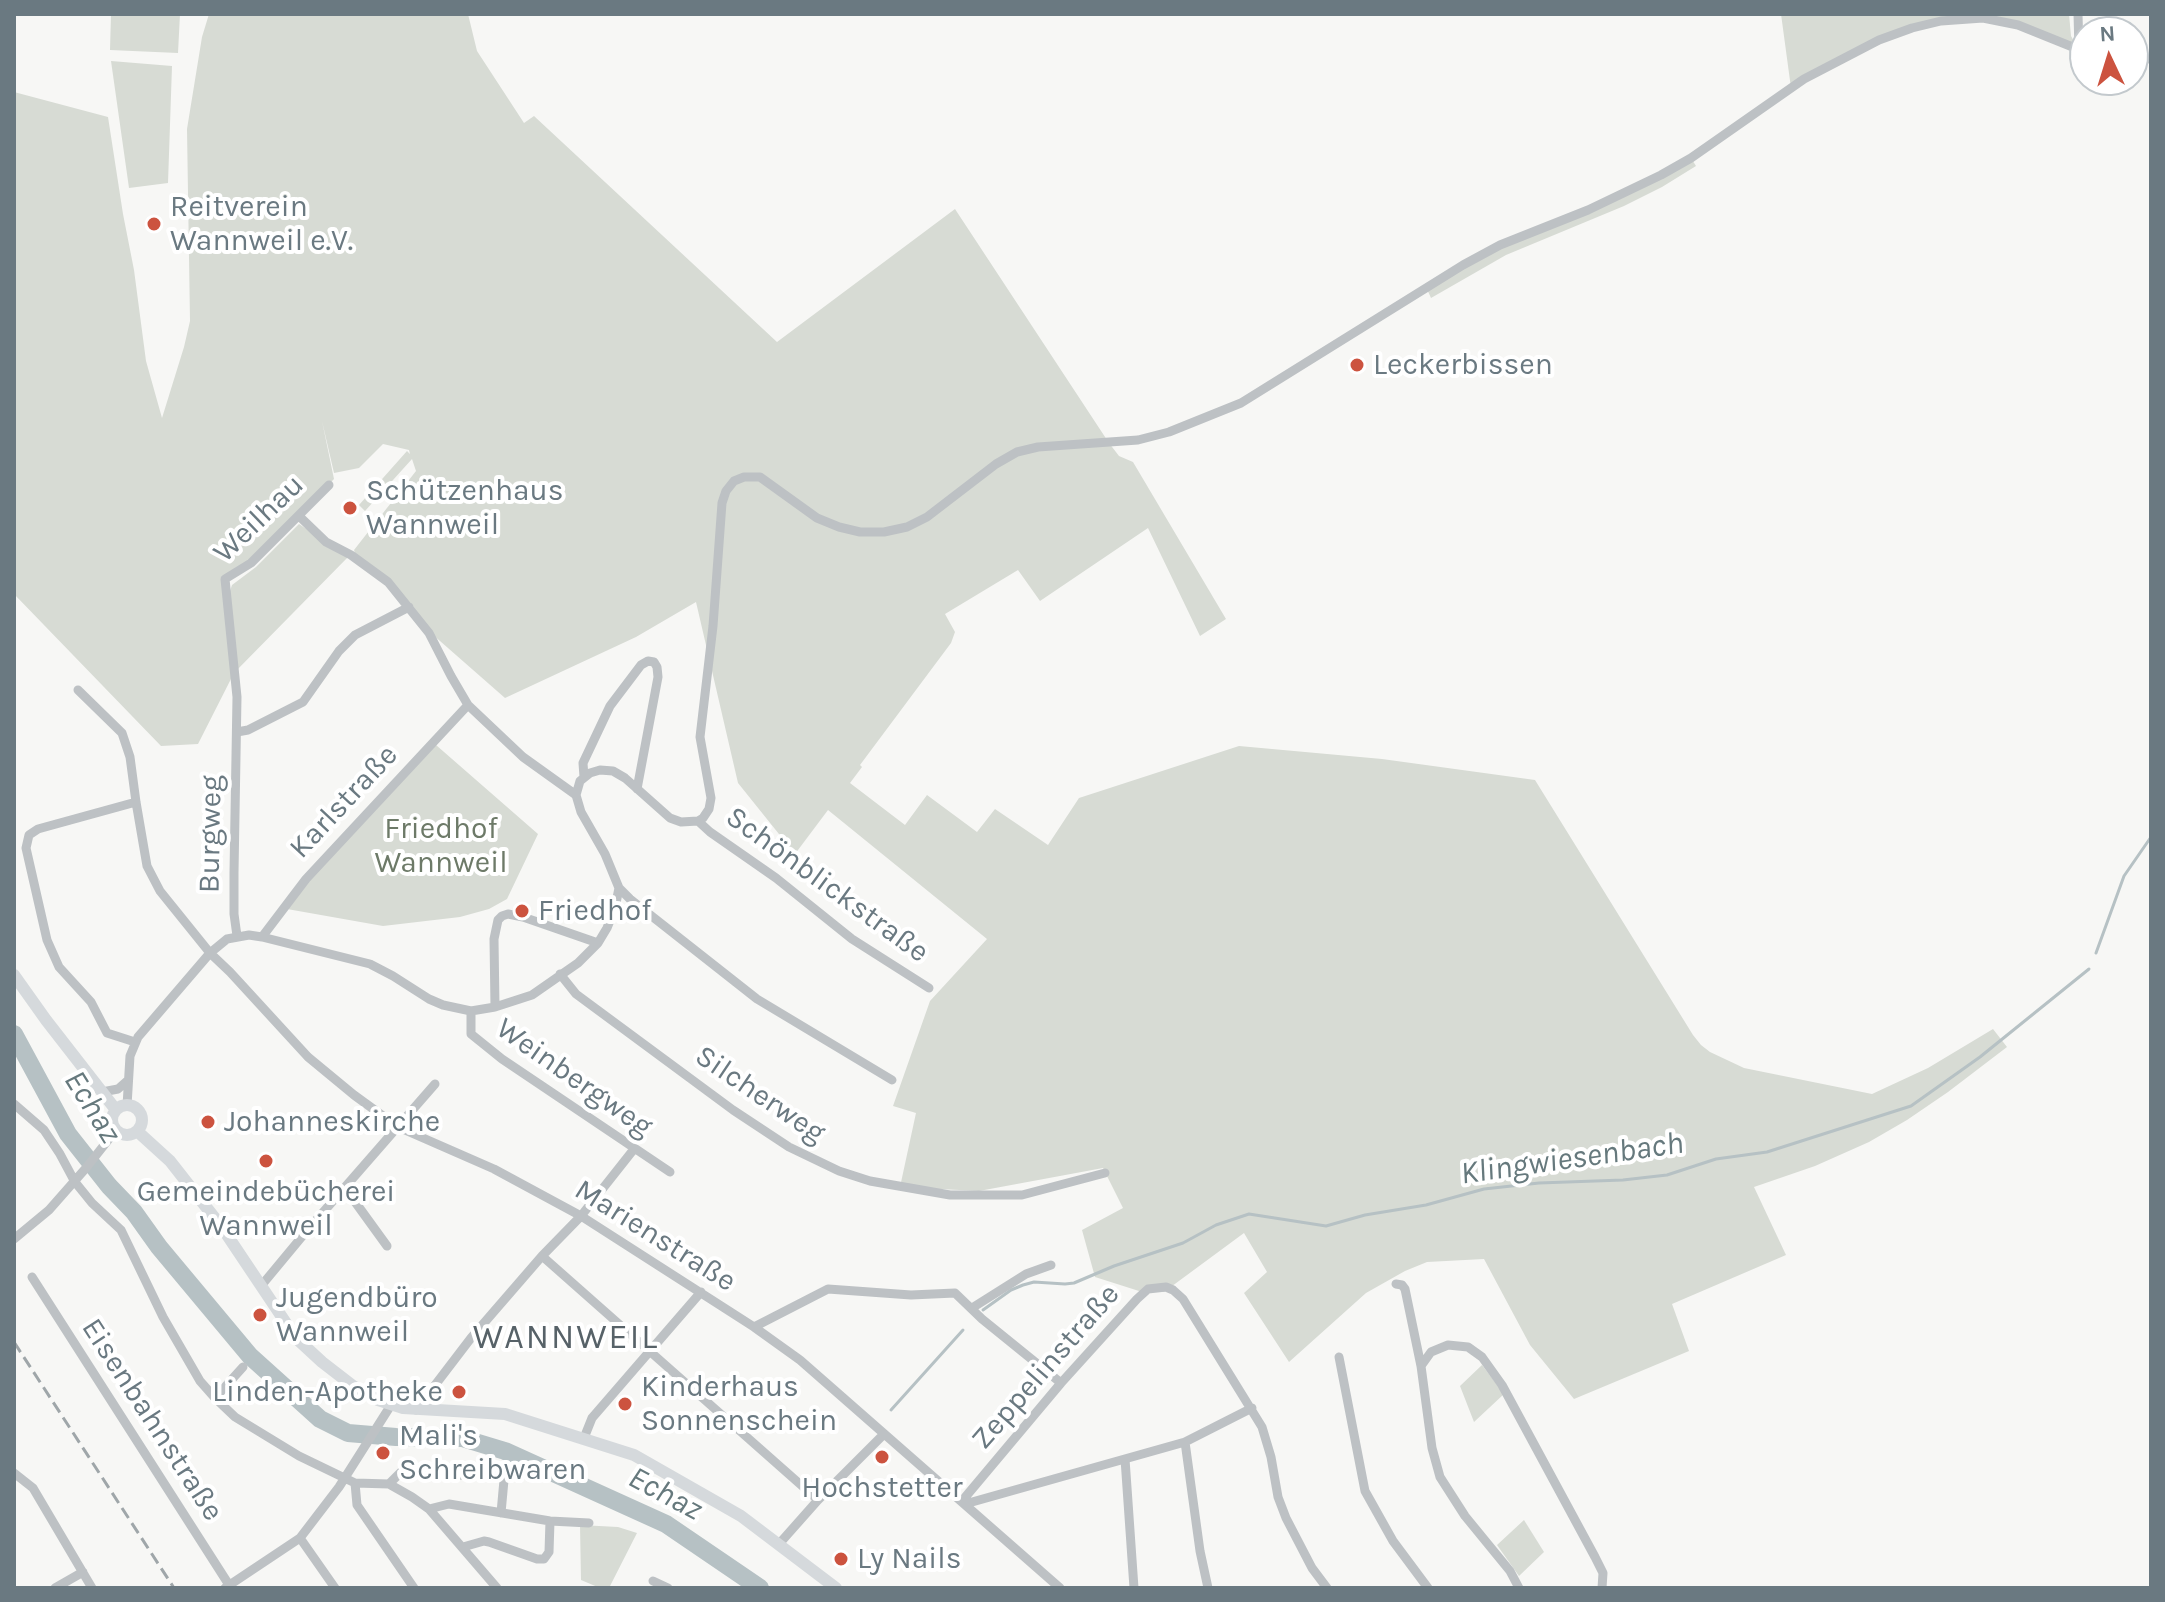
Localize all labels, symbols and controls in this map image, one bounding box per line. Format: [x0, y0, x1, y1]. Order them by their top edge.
north arrow [2069, 16, 2149, 96]
text: N [2099, 21, 2116, 48]
place label: Reitverein Wannweil e.V. [170, 189, 353, 260]
marker: Reitverein Wannweil e.V. [145, 215, 163, 233]
place label: Leckerbissen [1373, 347, 1553, 383]
marker: Leckerbissen [1348, 356, 1366, 374]
street label: Weilhau [206, 467, 312, 571]
place label: Schützenhaus Wannweil [366, 473, 563, 544]
marker: Schützenhaus Wannweil [341, 499, 359, 517]
street label: Karlstraße [282, 738, 406, 866]
street label: Burgweg [192, 775, 230, 893]
street label: Schönblickstraße [719, 799, 935, 971]
park label: Friedhof Wannweil [374, 811, 508, 882]
place label: Friedhof [538, 893, 651, 929]
marker: Friedhof [513, 902, 531, 920]
street label: Weinbergweg [489, 1011, 659, 1145]
street label: Silcherweg [688, 1038, 832, 1152]
water label: Echaz [55, 1064, 129, 1150]
place label: Johanneskirche [224, 1104, 440, 1140]
marker: Johanneskirche [199, 1113, 217, 1131]
water label: Klingwiesenbach [1458, 1124, 1686, 1194]
marker: Gemeindebücherei Wannweil [257, 1152, 275, 1170]
street label: Marienstraße [568, 1172, 742, 1300]
place label: Gemeindebücherei Wannweil [137, 1174, 395, 1244]
street label: Zeppelinstraße [964, 1277, 1128, 1457]
place label: Jugendbüro Wannweil [276, 1280, 438, 1350]
marker: Jugendbüro Wannweil [251, 1306, 269, 1324]
street label: Eisenbahnstraße [73, 1312, 231, 1528]
district label: WANNWEIL [473, 1318, 659, 1358]
place label: Kinderhaus Sonnenschein [641, 1369, 837, 1440]
place label: Linden-Apotheke [212, 1374, 443, 1410]
marker: Linden-Apotheke [450, 1383, 468, 1401]
marker: Kinderhaus Sonnenschein [616, 1395, 634, 1413]
place label: Mali's Schreibwaren [399, 1418, 586, 1488]
marker: Mali's Schreibwaren [374, 1444, 392, 1462]
marker: Hochstetter [873, 1448, 891, 1466]
water label: Echaz [621, 1459, 709, 1529]
place label: Hochstetter [801, 1470, 963, 1506]
place label: Ly Nails [857, 1541, 961, 1577]
marker: Ly Nails [832, 1550, 850, 1568]

